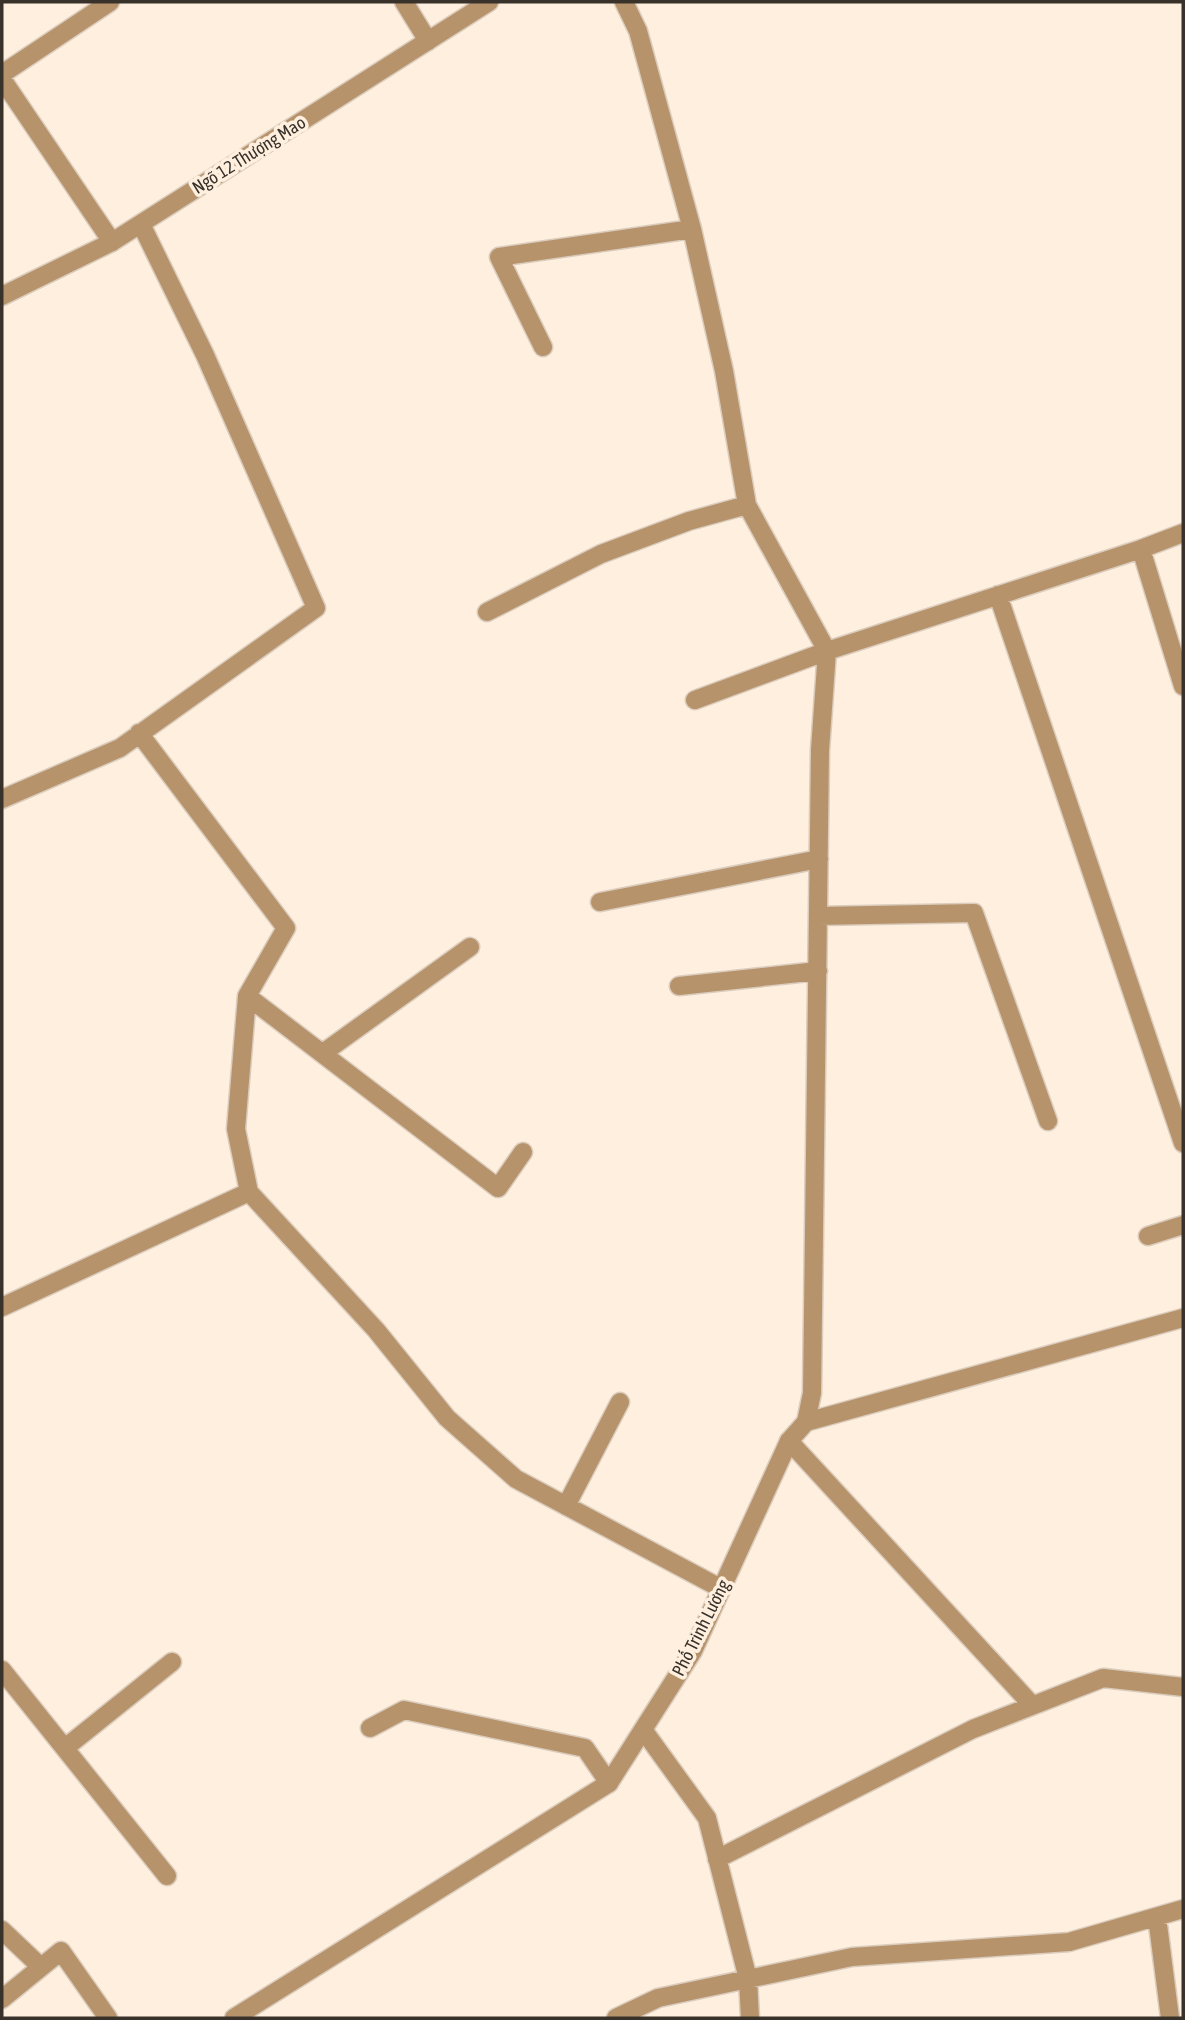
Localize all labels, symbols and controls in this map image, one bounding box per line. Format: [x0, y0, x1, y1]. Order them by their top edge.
street label: Ngõ 12 Thượng Mao [188, 111, 309, 198]
street label: Phố Trinh Lương [666, 1575, 734, 1679]

